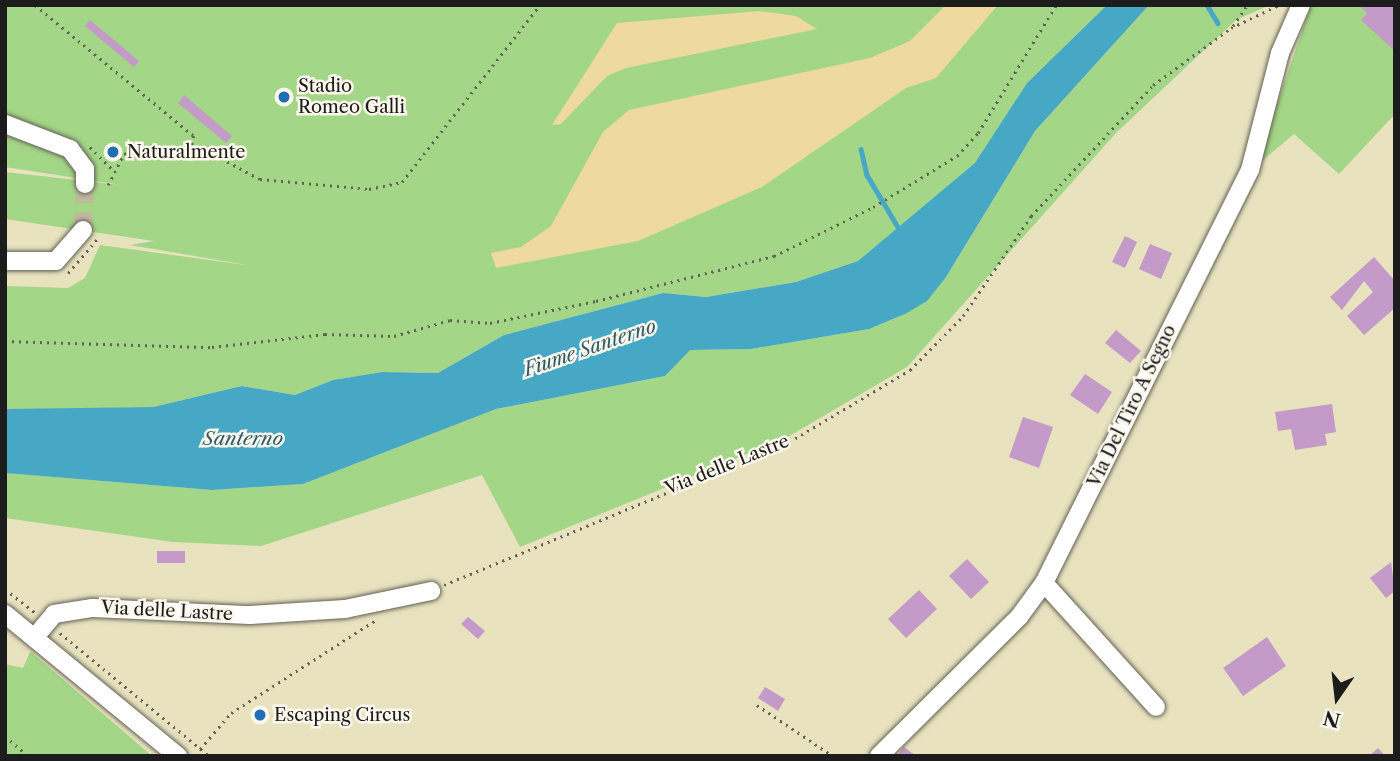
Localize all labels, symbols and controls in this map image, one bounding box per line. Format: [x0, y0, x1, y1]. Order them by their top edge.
place label: Stadio Romeo Galli [298, 76, 405, 119]
marker: Stadio Romeo Galli [276, 89, 292, 105]
place label: Naturalmente [127, 141, 245, 163]
marker: Naturalmente [105, 144, 121, 160]
water label: Fiume Santerno [521, 315, 659, 381]
street label: Via Del Tiro A Segno [1083, 320, 1181, 492]
water label: Santerno [203, 428, 283, 450]
street label: Via delle Lastre [662, 430, 792, 500]
street label: Via delle Lastre [100, 597, 234, 625]
north arrow [1302, 663, 1372, 733]
place label: Escaping Circus [274, 704, 410, 726]
text: N [1321, 706, 1343, 732]
marker: Escaping Circus [252, 707, 268, 723]

